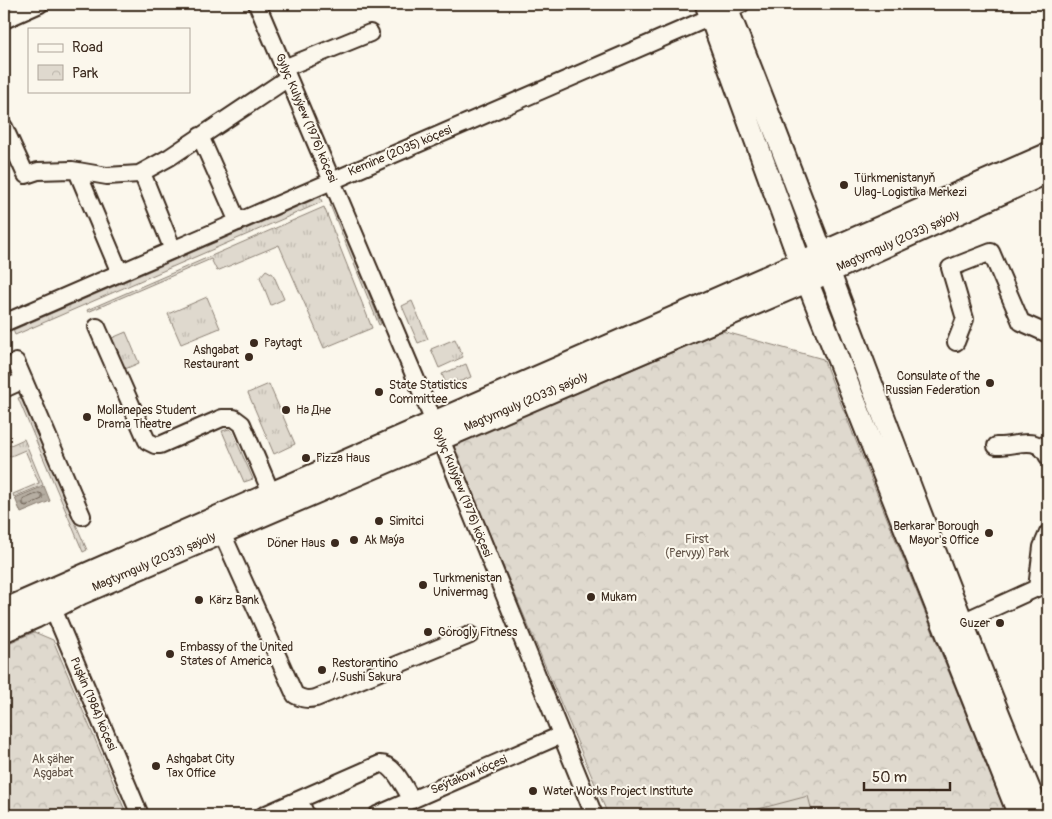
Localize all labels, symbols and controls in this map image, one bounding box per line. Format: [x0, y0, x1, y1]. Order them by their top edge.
legend [28, 28, 190, 92]
text: Road [72, 38, 103, 57]
street label: Gylyç Kulyýew (1976) köçesi [272, 51, 340, 185]
text: Park [72, 64, 99, 83]
street label: Kemine (2035) köçesi [346, 122, 454, 180]
place label: Türkmenistanyň Ulag-Logistika Merkezi [854, 171, 967, 200]
marker: Türkmenistanyň Ulag-Logistika Merkezi [838, 179, 850, 191]
street label: Magtymguly (2033) şaýoly [834, 207, 962, 275]
place label: Paytagt [264, 336, 302, 351]
marker: Paytagt [248, 337, 260, 349]
place label: Ashgabat Restaurant [184, 343, 239, 372]
marker: Ashgabat Restaurant [243, 351, 255, 363]
street label: Magtymguly (2033) şaýoly [462, 369, 590, 435]
place label: Consulate of the Russian Federation [885, 369, 980, 398]
marker: Consulate of the Russian Federation [984, 377, 996, 389]
place label: State Statistics Committee [389, 378, 468, 407]
marker: State Statistics Committee [373, 386, 385, 398]
place label: Mollanepes Student Drama Theatre [97, 403, 196, 432]
place label: На Дне [296, 403, 331, 418]
marker: На Дне [280, 404, 292, 416]
marker: Mollanepes Student Drama Theatre [81, 411, 93, 423]
street label: Gylyç Kulyýew (1976) köçesi [429, 425, 495, 559]
place label: Pizza Haus [316, 451, 370, 466]
marker: Pizza Haus [300, 452, 312, 464]
place label: Simitci [389, 514, 424, 529]
marker: Simitci [373, 515, 385, 527]
place label: Berkarar Borough Mayor's Office [893, 519, 979, 548]
marker: Berkarar Borough Mayor's Office [983, 527, 995, 539]
street label: Magtymguly (2033) şaýoly [90, 529, 218, 595]
park label: First (Pervyy) Park [665, 532, 729, 561]
place label: Ak Maýa [364, 533, 405, 548]
marker: Ak Maýa [348, 534, 360, 546]
place label: Döner Haus [267, 536, 326, 551]
marker: Döner Haus [329, 537, 341, 549]
place label: Turkmenistan Univermag [433, 571, 502, 600]
marker: Turkmenistan Univermag [417, 579, 429, 591]
place label: Mukam [601, 590, 637, 605]
marker: Mukam [585, 591, 597, 603]
place label: Kärz Bank [209, 593, 259, 608]
marker: Kärz Bank [193, 594, 205, 606]
place label: Guzer [960, 616, 991, 631]
marker: Guzer [994, 617, 1006, 629]
place label: Görogly Fitness [438, 625, 518, 640]
marker: Görogly Fitness [422, 626, 434, 638]
place label: Embassy of the United States of America [180, 640, 293, 669]
marker: Embassy of the United States of America [164, 648, 176, 660]
street label: Puşkin (1984) köçesi [67, 655, 119, 753]
place label: Restorantino / Sushi Sakura [332, 656, 402, 685]
marker: Restorantino / Sushi Sakura [316, 664, 328, 676]
park label: Ak şäher Aşgabat [32, 752, 75, 781]
place label: Ashgabat City Tax Office [166, 752, 234, 781]
street label: Seýtakow köçesi [428, 752, 510, 798]
scale bar [864, 759, 951, 791]
marker: Ashgabat City Tax Office [150, 760, 162, 772]
text: 50 m [872, 768, 907, 787]
place label: Water Works Project Institute [543, 784, 693, 799]
marker: Water Works Project Institute [527, 785, 539, 797]

